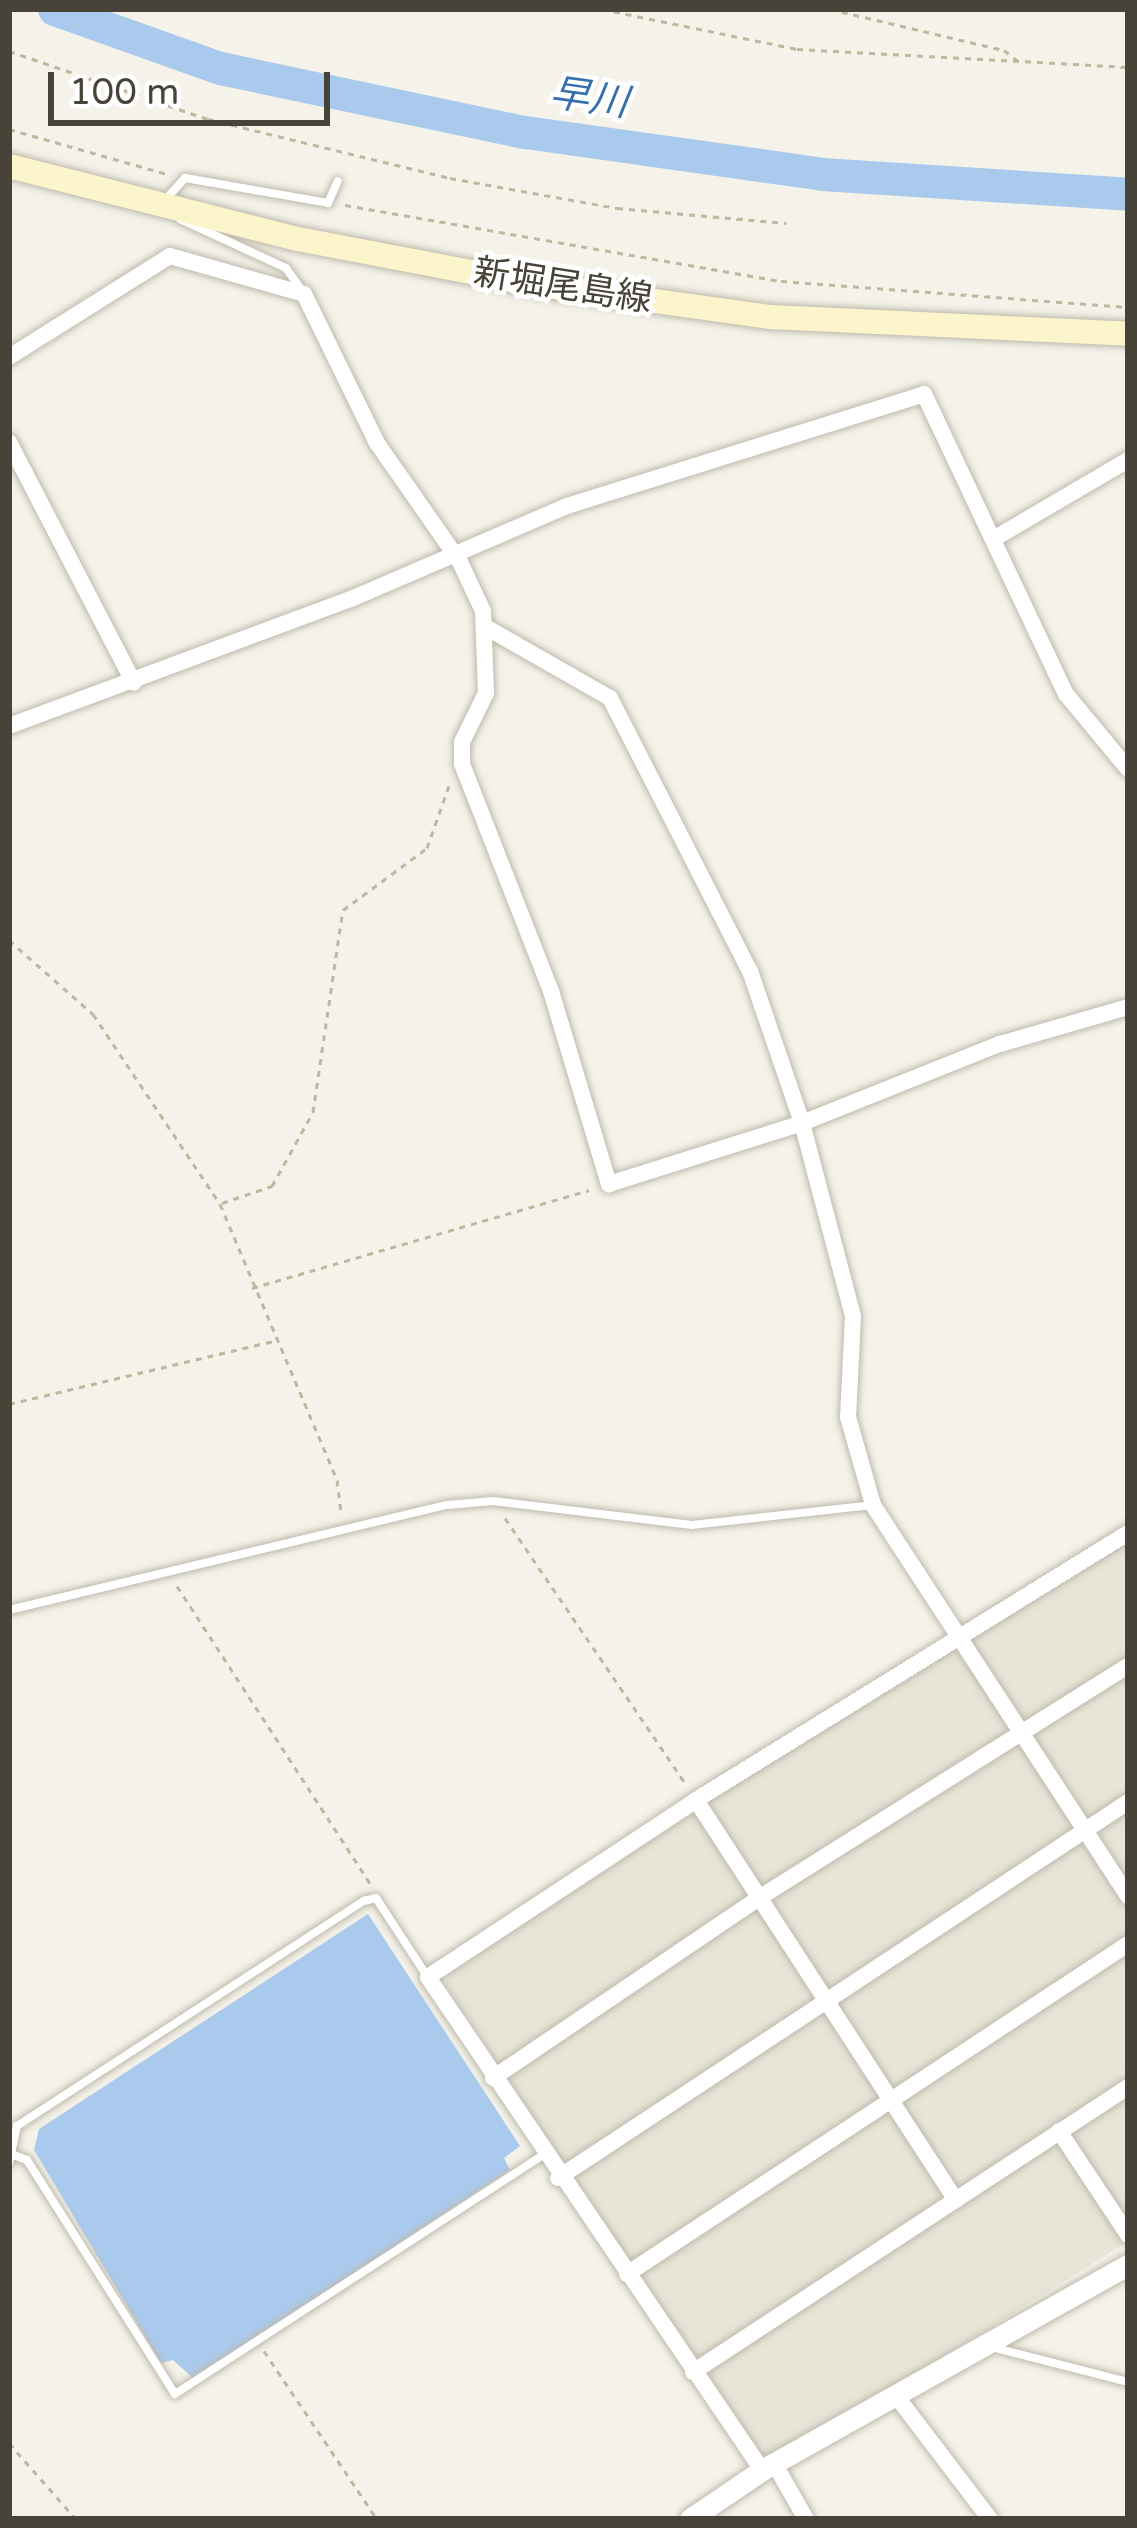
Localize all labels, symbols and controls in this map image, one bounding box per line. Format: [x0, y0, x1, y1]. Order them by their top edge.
scale bar [54, 48, 336, 122]
water label: 早川 [547, 70, 631, 128]
text: 100 m [69, 71, 179, 114]
street label: 新堀尾島線 [471, 251, 655, 321]

